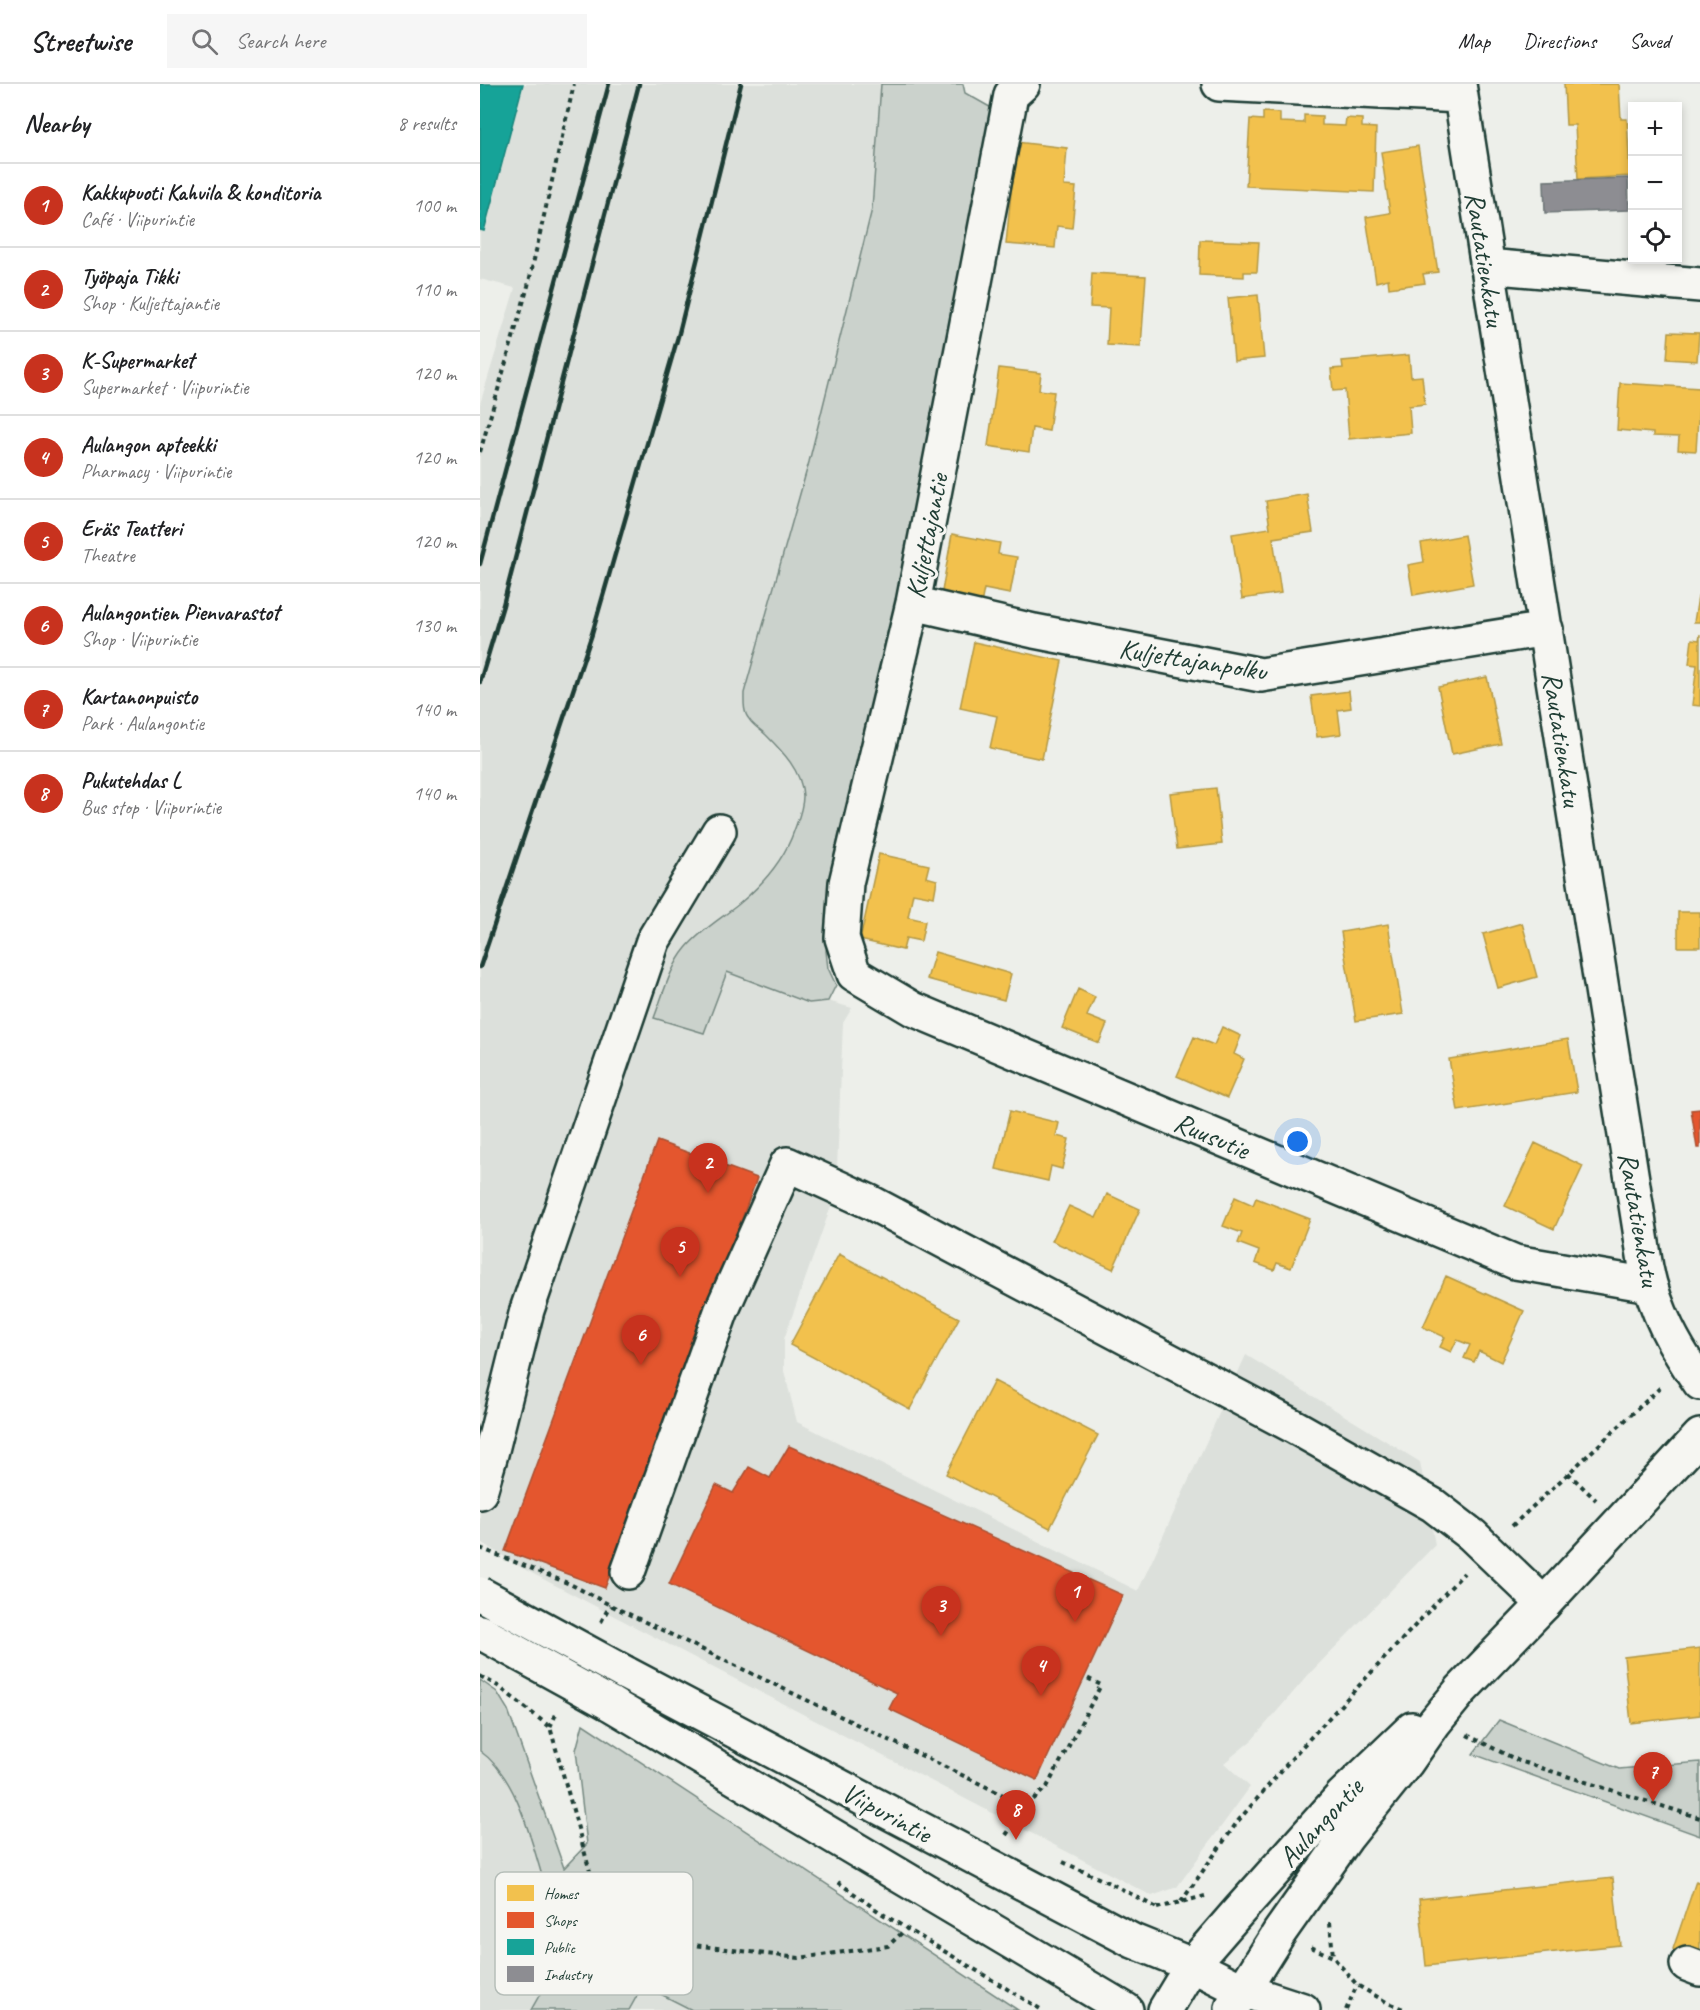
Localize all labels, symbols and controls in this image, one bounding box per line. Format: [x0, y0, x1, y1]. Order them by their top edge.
search box [167, 14, 587, 68]
text: Streetwise [30, 24, 131, 59]
icon: search [188, 25, 221, 58]
text: Search here [236, 27, 325, 55]
text: Map [1458, 28, 1490, 54]
text: Directions [1523, 28, 1596, 54]
text: Saved [1629, 28, 1670, 54]
map controls [1628, 102, 1682, 264]
button: + [1628, 102, 1682, 156]
text: Nearby [24, 107, 89, 140]
text: 8 results [397, 111, 456, 136]
button: − [1628, 156, 1682, 210]
text: Kakkupuoti Kahvila & konditoria [81, 179, 321, 207]
street label: Rautatienkatu [1458, 189, 1514, 330]
text: 1 [39, 193, 48, 218]
text: 100 m [413, 193, 456, 218]
text: Café · Viipurintie [81, 207, 194, 232]
button: locate [1628, 210, 1682, 264]
text: Työpaja Tikki [81, 263, 178, 291]
text: 2 [39, 277, 48, 302]
text: 110 m [413, 277, 456, 302]
text: Shop · Kuljettajantie [81, 291, 219, 316]
text: K-Supermarket [81, 347, 194, 375]
text: 3 [39, 361, 48, 386]
text: 120 m [413, 361, 456, 386]
text: Supermarket · Viipurintie [81, 375, 248, 400]
text: Aulangon apteekki [81, 431, 216, 459]
text: 4 [39, 445, 48, 470]
text: 120 m [413, 445, 456, 470]
text: Pharmacy · Viipurintie [81, 459, 231, 484]
street label: Kuljettajantie [897, 469, 956, 602]
text: Eräs Teatteri [81, 515, 182, 543]
text: 5 [39, 529, 48, 554]
text: 120 m [413, 529, 456, 554]
text: Theatre [81, 543, 135, 568]
text: Aulangontien Pienvarastot [81, 599, 280, 627]
text: 6 [39, 613, 48, 638]
text: 130 m [413, 613, 456, 638]
text: Shop · Viipurintie [81, 627, 197, 652]
street label: Kuljettajanpolku [1117, 631, 1271, 689]
street label: Rautatienkatu [1535, 669, 1591, 810]
text: Kartanonpuisto [81, 683, 197, 711]
text: 7 [39, 697, 48, 722]
text: 140 m [413, 697, 456, 722]
text: Park · Aulangontie [81, 711, 204, 736]
text: Pukutehdas L [81, 767, 181, 795]
text: 8 [39, 781, 48, 806]
text: 140 m [413, 781, 456, 806]
text: Bus stop · Viipurintie [81, 795, 221, 820]
street label: Ruusutie [1169, 1104, 1256, 1168]
your location [1283, 1127, 1312, 1156]
pin: 2 [688, 1144, 728, 1193]
street label: Rautatienkatu [1610, 1149, 1669, 1291]
pin: 5 [660, 1228, 700, 1277]
pin: 6 [622, 1316, 660, 1365]
pin: 1 [1056, 1572, 1094, 1622]
pin: 3 [922, 1586, 960, 1636]
pin: 4 [1022, 1646, 1060, 1696]
pin: 7 [1634, 1752, 1672, 1802]
street label: Aulangontie [1270, 1769, 1372, 1874]
street label: Viipurintie [836, 1774, 939, 1851]
pin: 8 [996, 1790, 1036, 1840]
legend [495, 1872, 693, 1995]
text: Homes [544, 1884, 580, 1904]
text: Shops [544, 1911, 578, 1931]
text: Public [544, 1938, 576, 1958]
text: Industry [544, 1965, 593, 1985]

